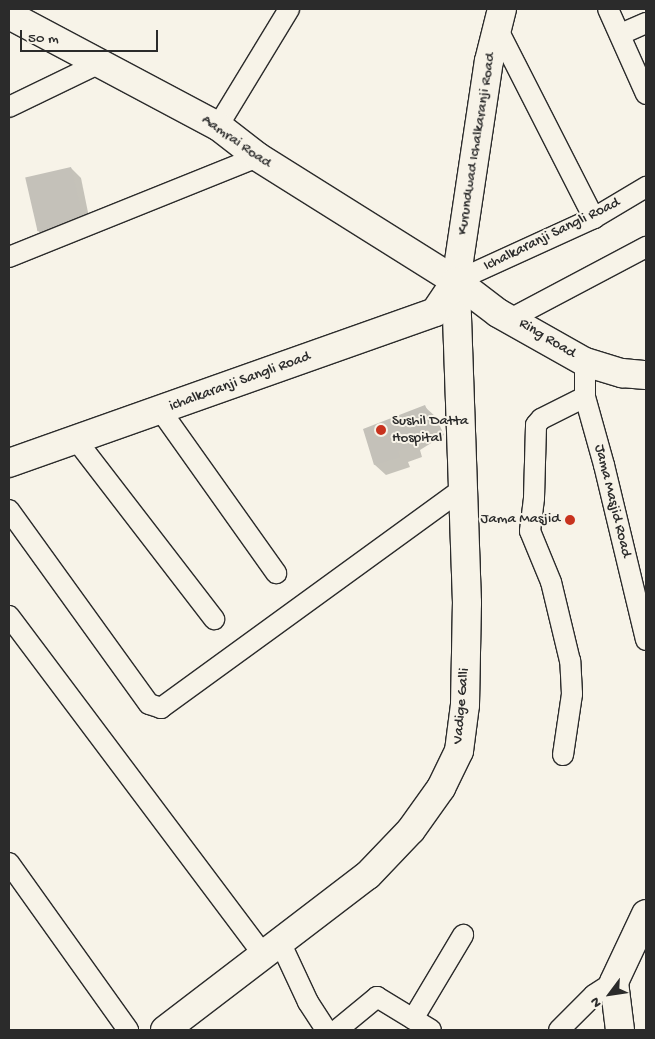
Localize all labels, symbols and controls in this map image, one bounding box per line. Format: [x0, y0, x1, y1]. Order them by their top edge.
scale bar [22, 20, 160, 52]
text: 50 m [28, 30, 59, 48]
street label: Kurundwad Ichalkaranji Road [454, 52, 500, 236]
street label: Aamrai Road [198, 111, 274, 173]
street label: Ichalkaranji Sangli Road [481, 194, 623, 276]
street label: Ring Road [515, 315, 579, 363]
street label: ichalkaranji Sangli Road [167, 348, 313, 416]
place label: Sushil Datta Hospital [392, 412, 468, 447]
marker: Sushil Datta Hospital [374, 423, 388, 437]
street label: Jama Masjid Road [589, 443, 635, 559]
place label: Jama Masjid [481, 511, 560, 529]
marker: Jama Masjid [564, 514, 576, 526]
street label: Vadige Galli [450, 667, 474, 745]
north arrow [585, 969, 635, 1019]
text: N [587, 994, 606, 1010]

